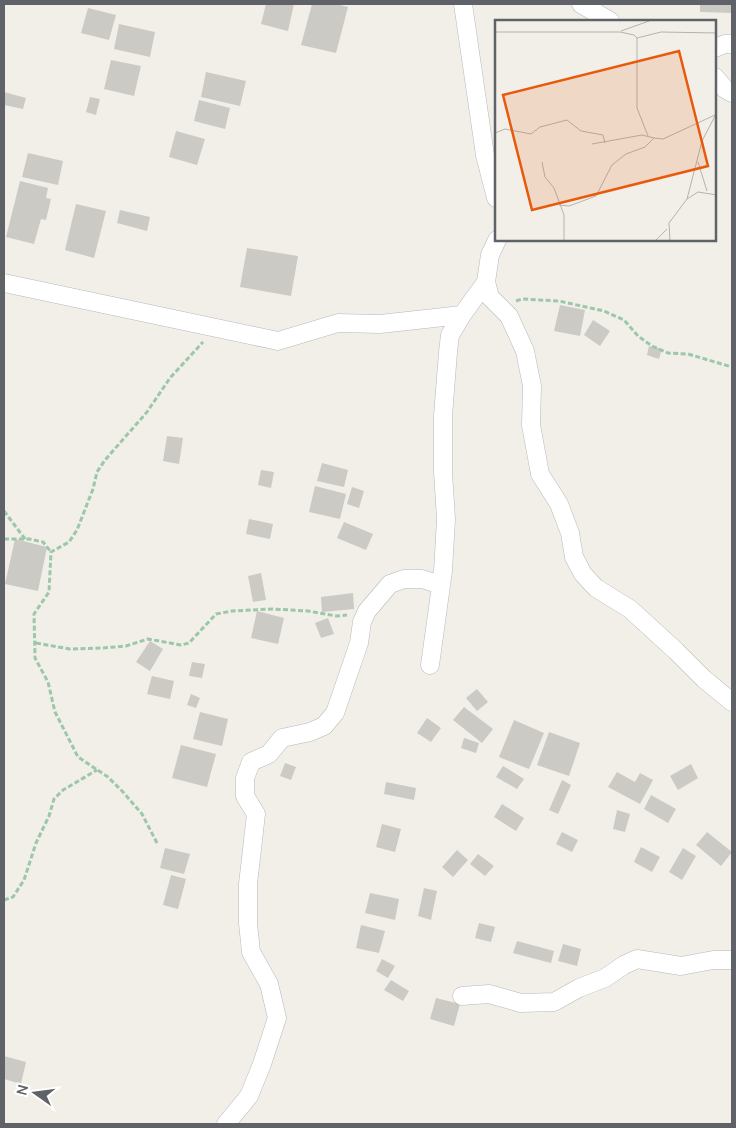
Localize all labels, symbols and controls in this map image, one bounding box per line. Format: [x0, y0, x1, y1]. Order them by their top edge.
inset map [495, 20, 716, 241]
north arrow [10, 1068, 60, 1118]
text: N [11, 1083, 32, 1097]

